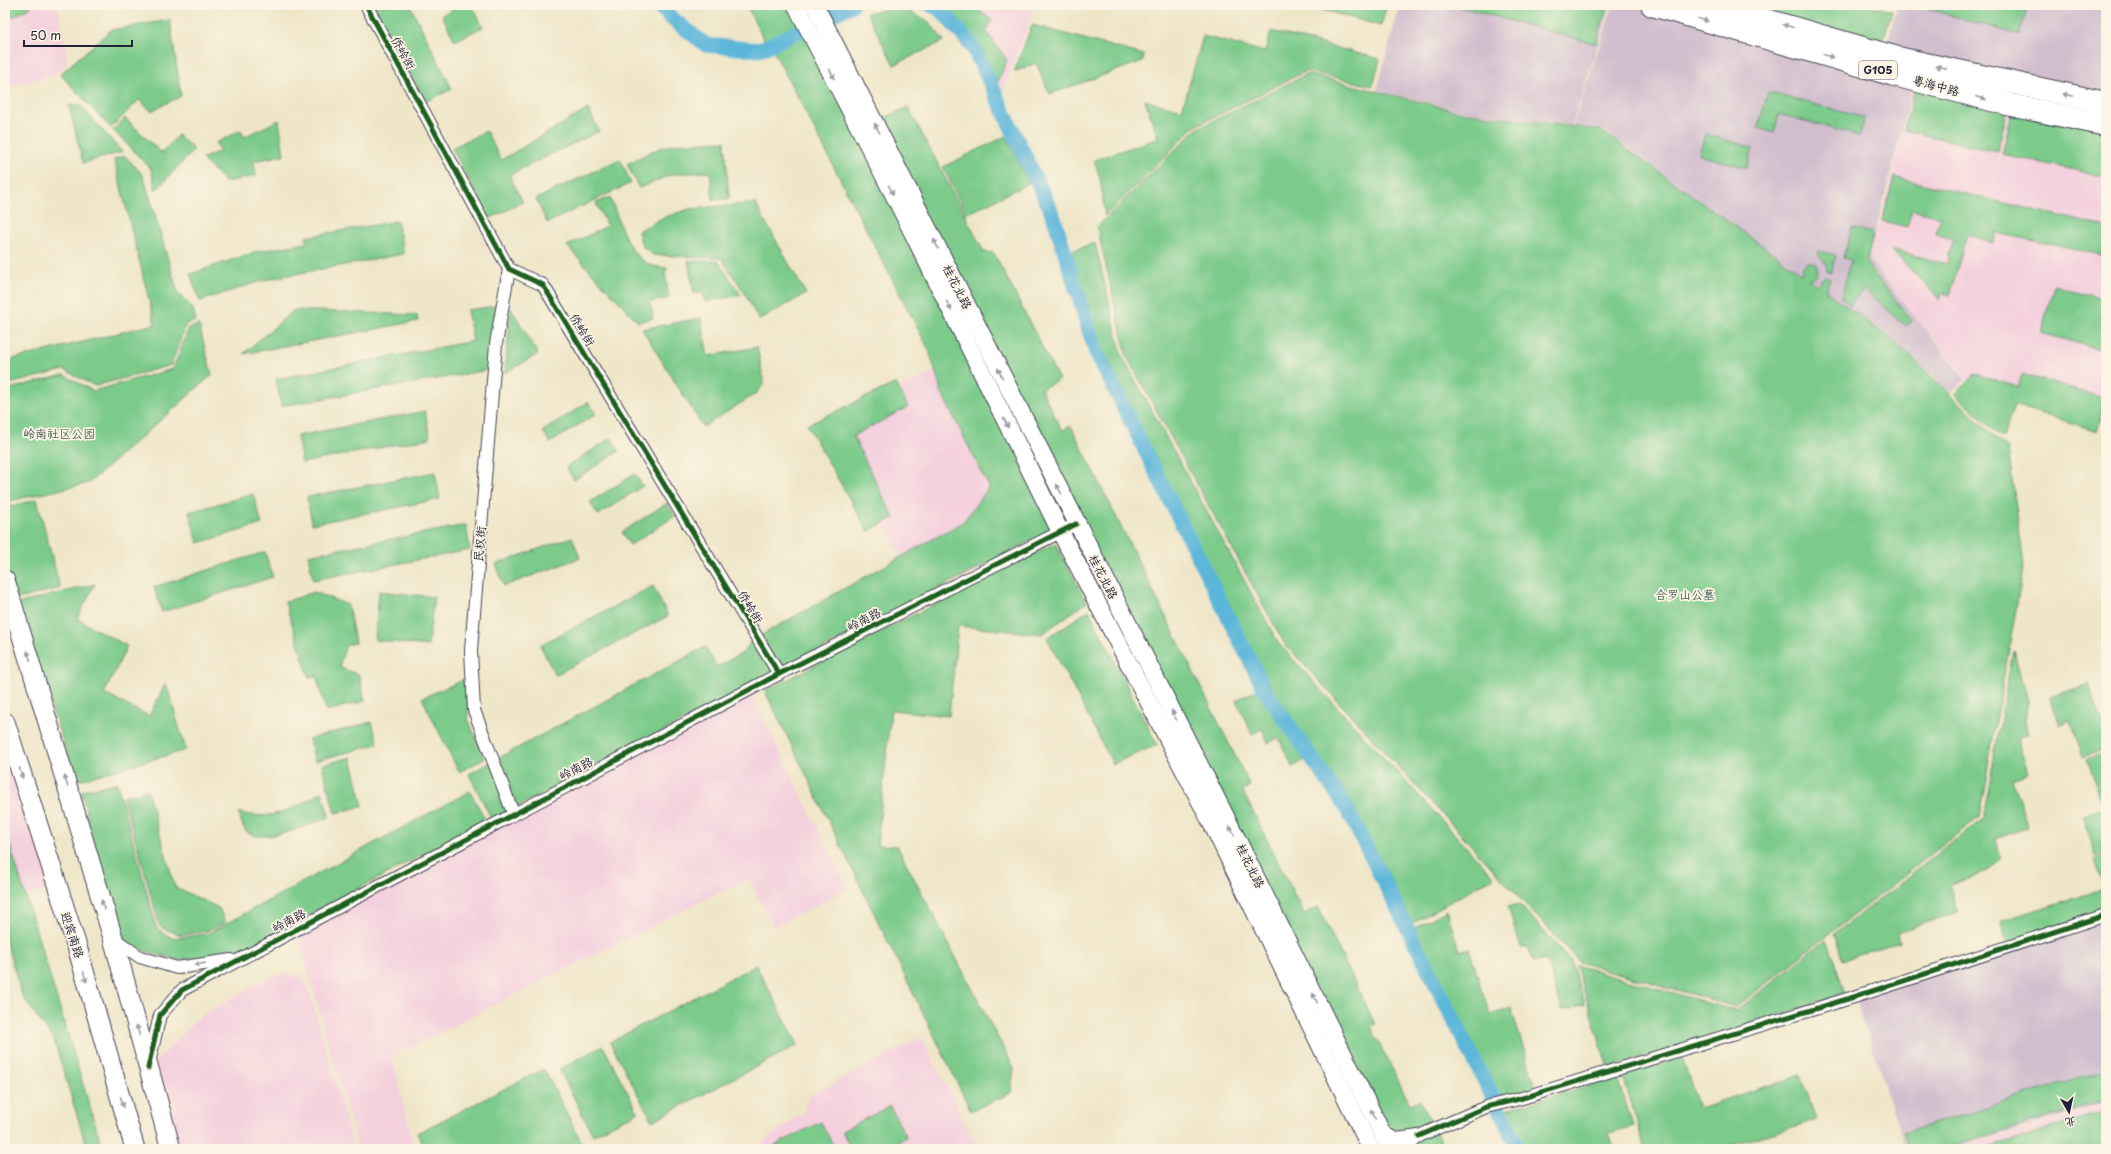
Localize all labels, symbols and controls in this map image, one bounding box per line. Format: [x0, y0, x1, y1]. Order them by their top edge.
one-way arrow [1698, 17, 1710, 23]
scale bar [24, 22, 132, 48]
one-way arrow [1782, 23, 1794, 29]
text: 50 m [30, 26, 61, 44]
street label: 侨岭街 [387, 32, 420, 73]
one-way arrow [1823, 53, 1835, 59]
road number: G105 [1859, 61, 1897, 79]
one-way arrow [1935, 63, 1947, 69]
one-way arrow [829, 68, 835, 79]
street label: 粤海中路 [1911, 70, 1962, 100]
one-way arrow [2062, 91, 2074, 97]
one-way arrow [1974, 95, 1987, 101]
one-way arrow [874, 122, 880, 134]
one-way arrow [888, 184, 894, 195]
one-way arrow [932, 238, 939, 250]
street label: 桂花北路 [939, 261, 977, 312]
one-way arrow [946, 300, 952, 312]
street label: 侨岭街 [566, 309, 600, 350]
one-way arrow [997, 367, 1003, 378]
one-way arrow [1003, 417, 1009, 428]
park label: 岭南社区公园 [23, 424, 95, 442]
one-way arrow [1056, 483, 1062, 494]
street label: 民权街 [468, 525, 490, 563]
street label: 桂花北路 [1085, 551, 1123, 602]
park label: 合罗山公墓 [1655, 585, 1715, 603]
street label: 侨岭街 [734, 586, 768, 627]
street label: 岭南路 [843, 603, 884, 635]
one-way arrow [26, 650, 32, 662]
one-way arrow [1170, 709, 1177, 721]
street label: 岭南路 [555, 752, 596, 784]
one-way arrow [18, 767, 24, 779]
one-way arrow [63, 774, 69, 786]
one-way arrow [1229, 825, 1236, 837]
street label: 桂花北路 [1232, 840, 1270, 891]
one-way arrow [100, 899, 106, 911]
street label: 岭南路 [268, 904, 309, 937]
street label: 迎宾南路 [57, 909, 89, 960]
one-way arrow [193, 961, 206, 968]
one-way arrow [82, 971, 88, 983]
one-way arrow [1312, 992, 1318, 1003]
one-way arrow [134, 1024, 140, 1037]
north arrow [2049, 1092, 2089, 1132]
one-way arrow [119, 1096, 125, 1108]
one-way arrow [1370, 1108, 1376, 1120]
text: 北 [2064, 1113, 2077, 1132]

